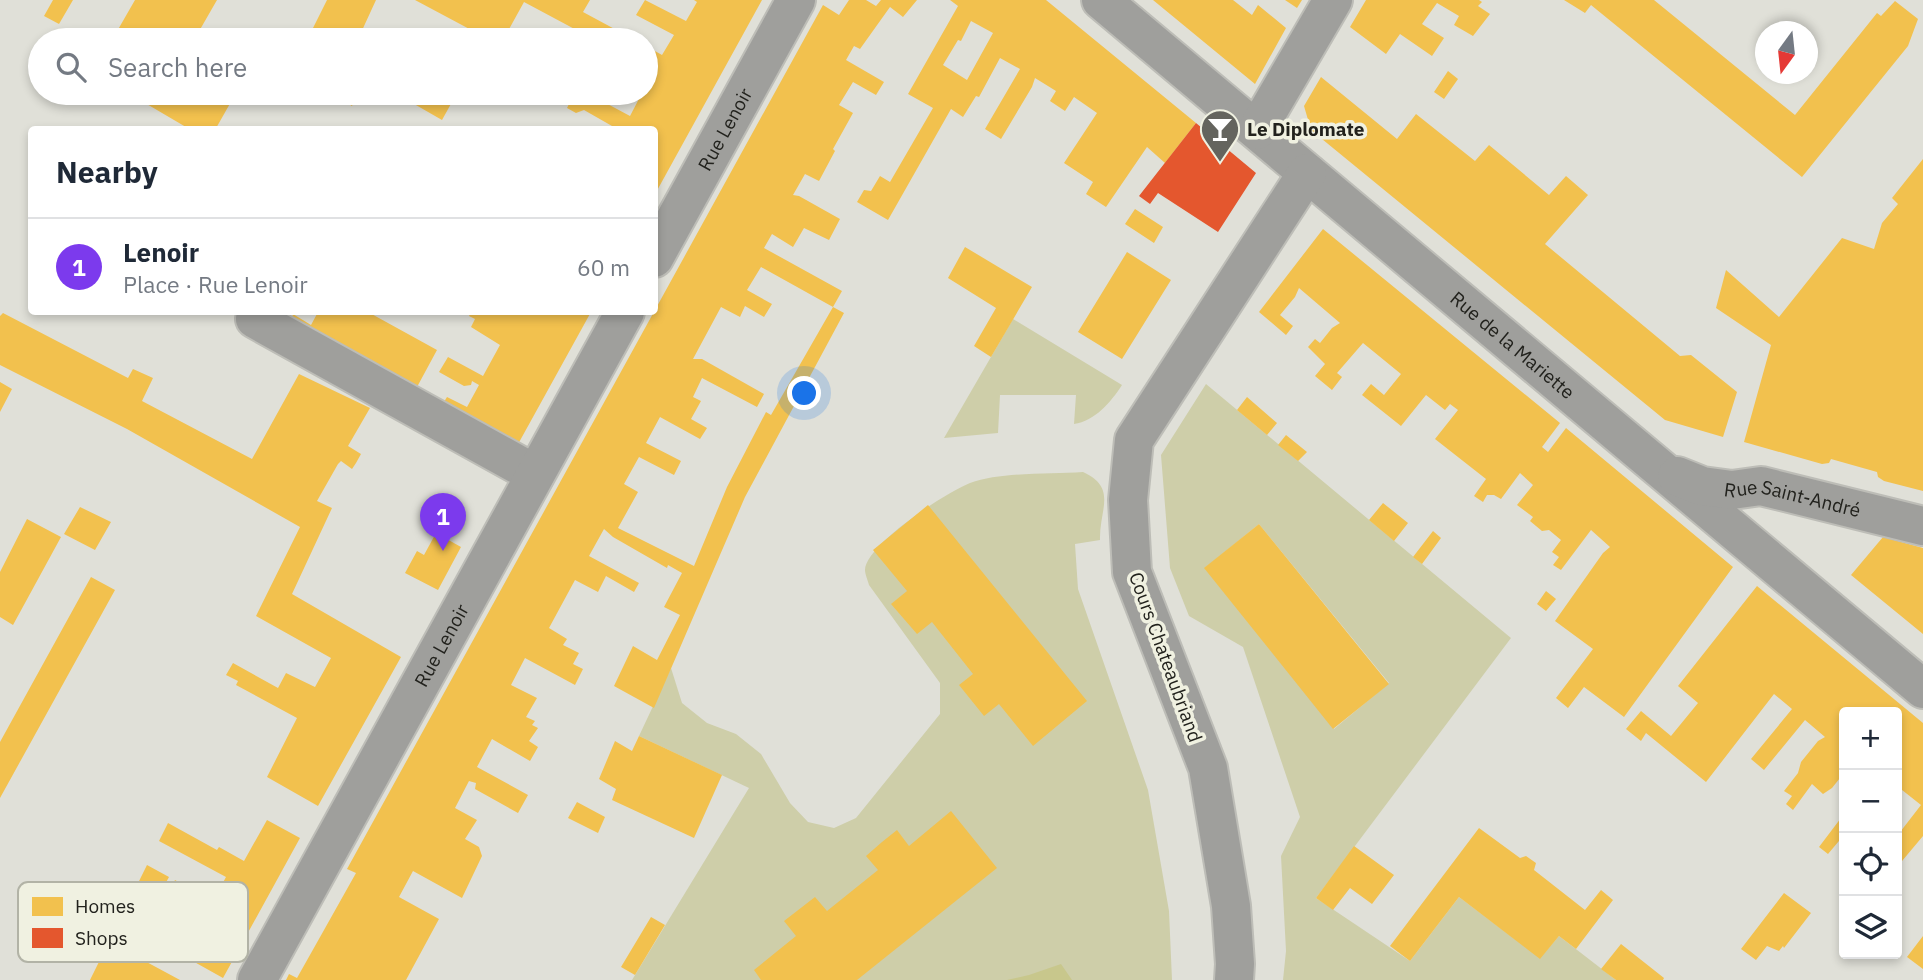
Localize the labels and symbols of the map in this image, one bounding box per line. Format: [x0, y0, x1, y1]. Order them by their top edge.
north arrow [1755, 21, 1818, 84]
street label: Rue Lenoir [692, 84, 757, 175]
bar icon: Le Diplomate [1199, 108, 1241, 163]
place label: Le Diplomate [1247, 117, 1364, 141]
street label: Rue de la Mariette [1445, 286, 1580, 404]
your location [787, 376, 821, 410]
street label: Rue Saint-André [1723, 474, 1863, 522]
pin: 1 [420, 493, 466, 551]
street label: Cours Chateaubriand [1124, 569, 1208, 745]
street label: Rue Lenoir [409, 600, 474, 691]
legend [18, 882, 248, 962]
text: Homes [75, 894, 135, 918]
text: Shops [75, 926, 128, 950]

